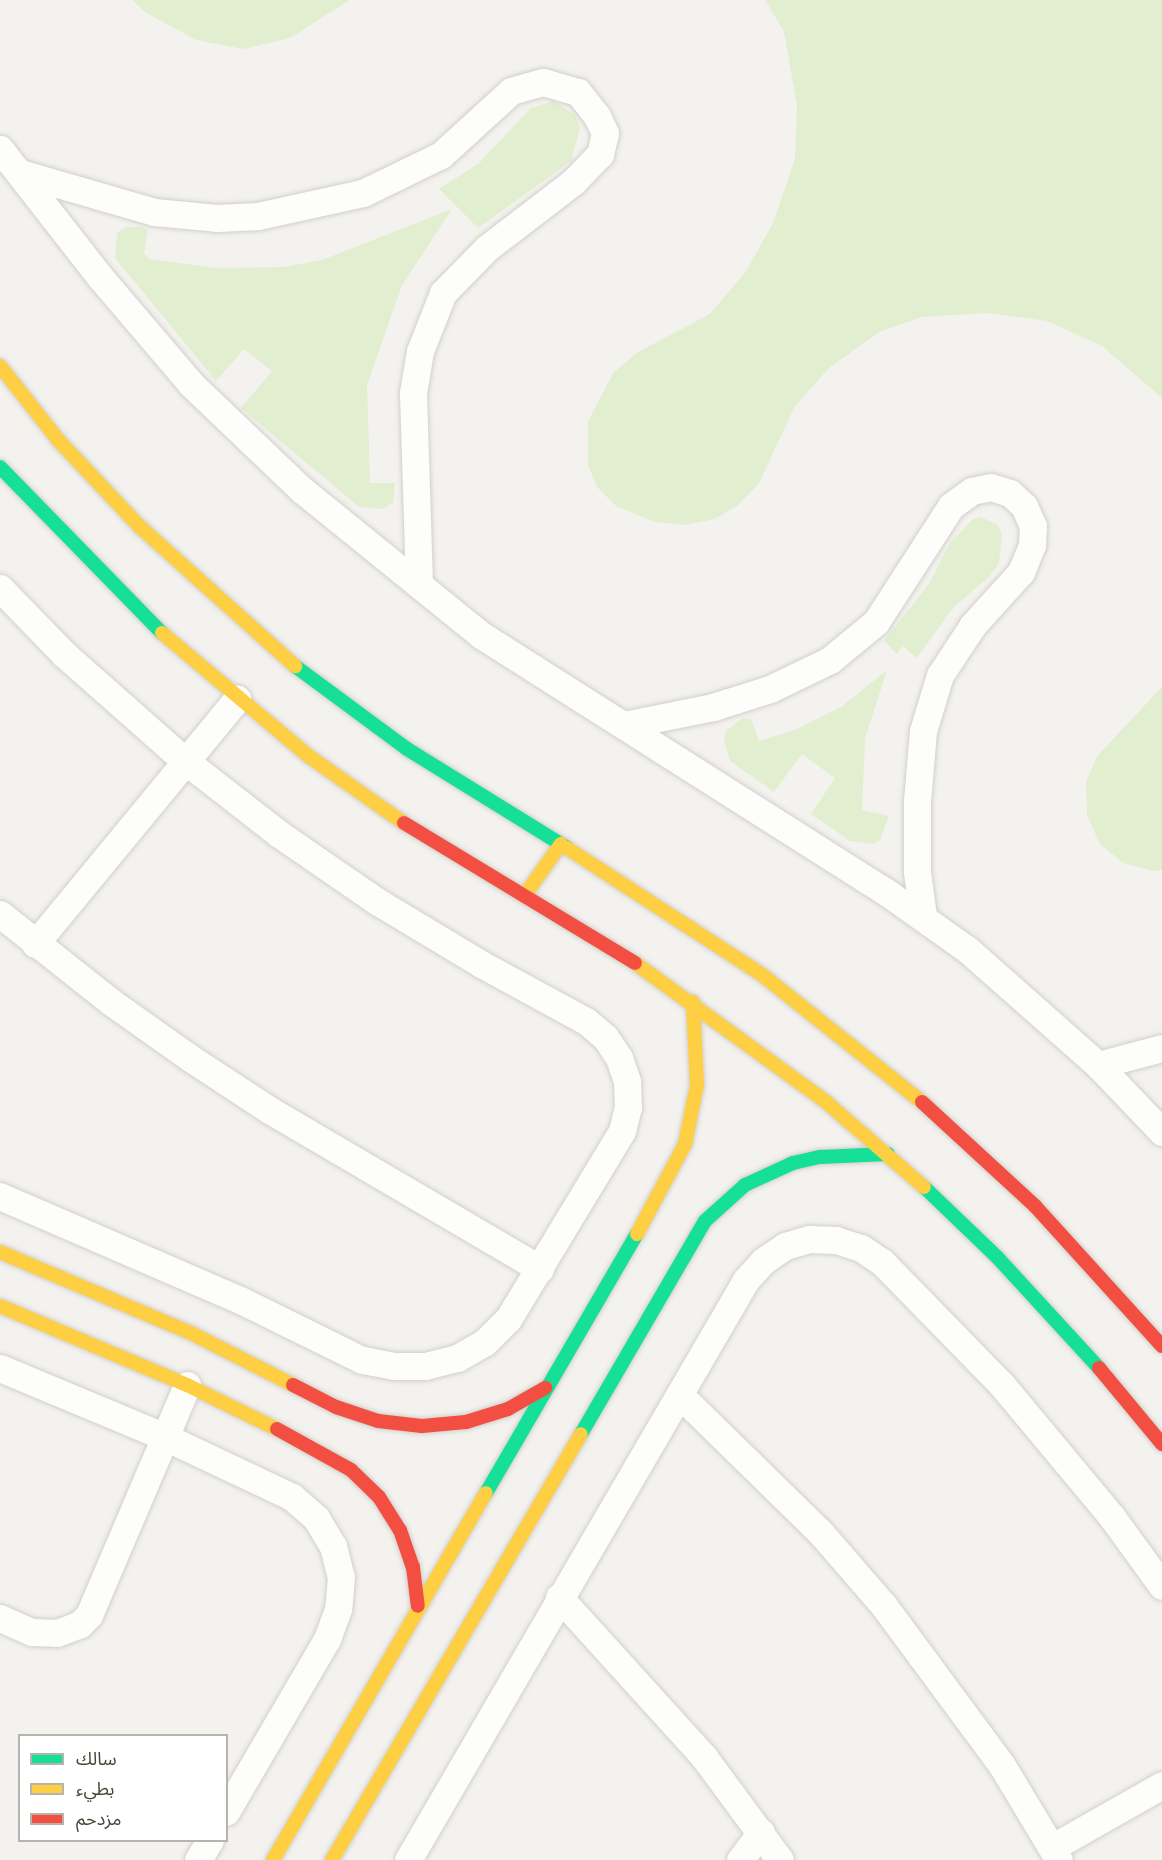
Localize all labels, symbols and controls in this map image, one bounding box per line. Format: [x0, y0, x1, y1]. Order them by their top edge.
legend [18, 1734, 228, 1842]
text: سالك [76, 1748, 117, 1770]
text: بطيء [76, 1778, 114, 1800]
text: مزدحم [76, 1808, 121, 1830]

